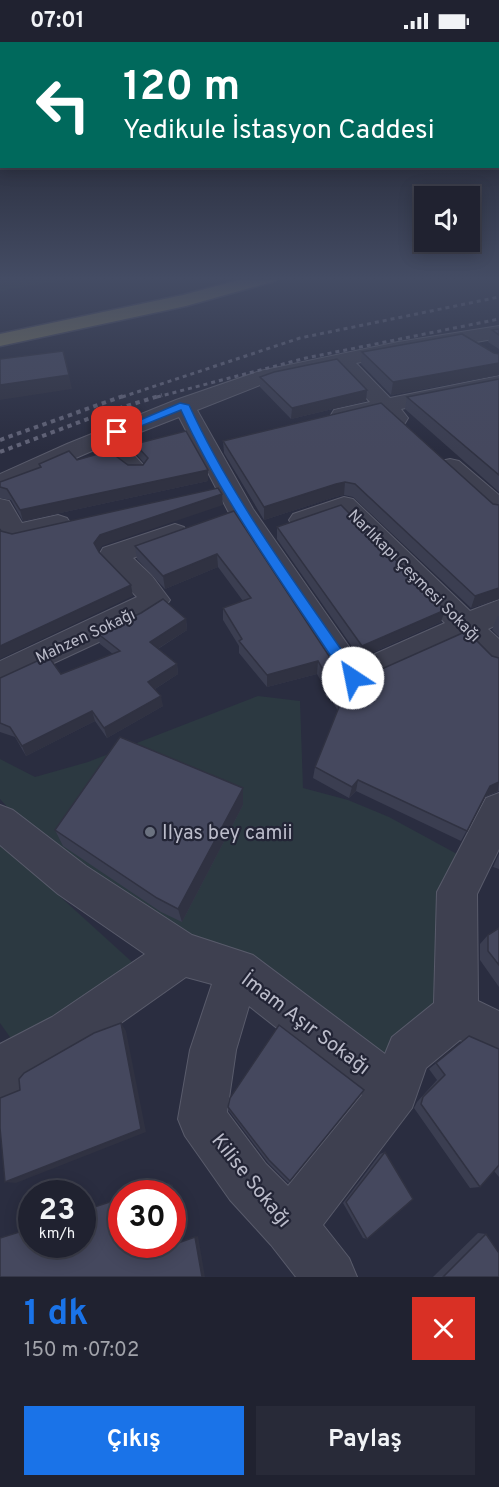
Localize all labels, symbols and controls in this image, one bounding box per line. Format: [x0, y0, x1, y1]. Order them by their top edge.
text: 07:01 [30, 8, 85, 35]
text: 120 m [123, 62, 240, 115]
icon: left [24, 66, 102, 144]
text: Yedikule İstasyon Caddesi [123, 114, 435, 148]
map controls [414, 186, 480, 252]
button: sound [414, 186, 480, 252]
pin [91, 406, 142, 457]
icon: arrive [100, 415, 133, 448]
street label: Narlıkapı Çeşmesi Sokağı [343, 506, 484, 647]
street label: Mahzen Sokağı [33, 605, 139, 669]
position arrow [321, 646, 385, 710]
place label: Ilyas bey camii [162, 821, 293, 847]
marker: Ilyas bey camii [143, 825, 157, 839]
street label: İmam Aşır Sokağı [235, 967, 375, 1082]
street label: Kilise Sokağı [205, 1129, 296, 1234]
speed limit sign: 30 [108, 1180, 186, 1258]
text: 23 [39, 1193, 75, 1230]
text: km/h [39, 1225, 75, 1244]
text: 1 dk [24, 1292, 88, 1338]
button: close [412, 1297, 475, 1360]
text: 150 m · 07:02 [24, 1338, 139, 1364]
button: Çıkış [24, 1406, 244, 1475]
button: Paylaş [256, 1406, 475, 1475]

